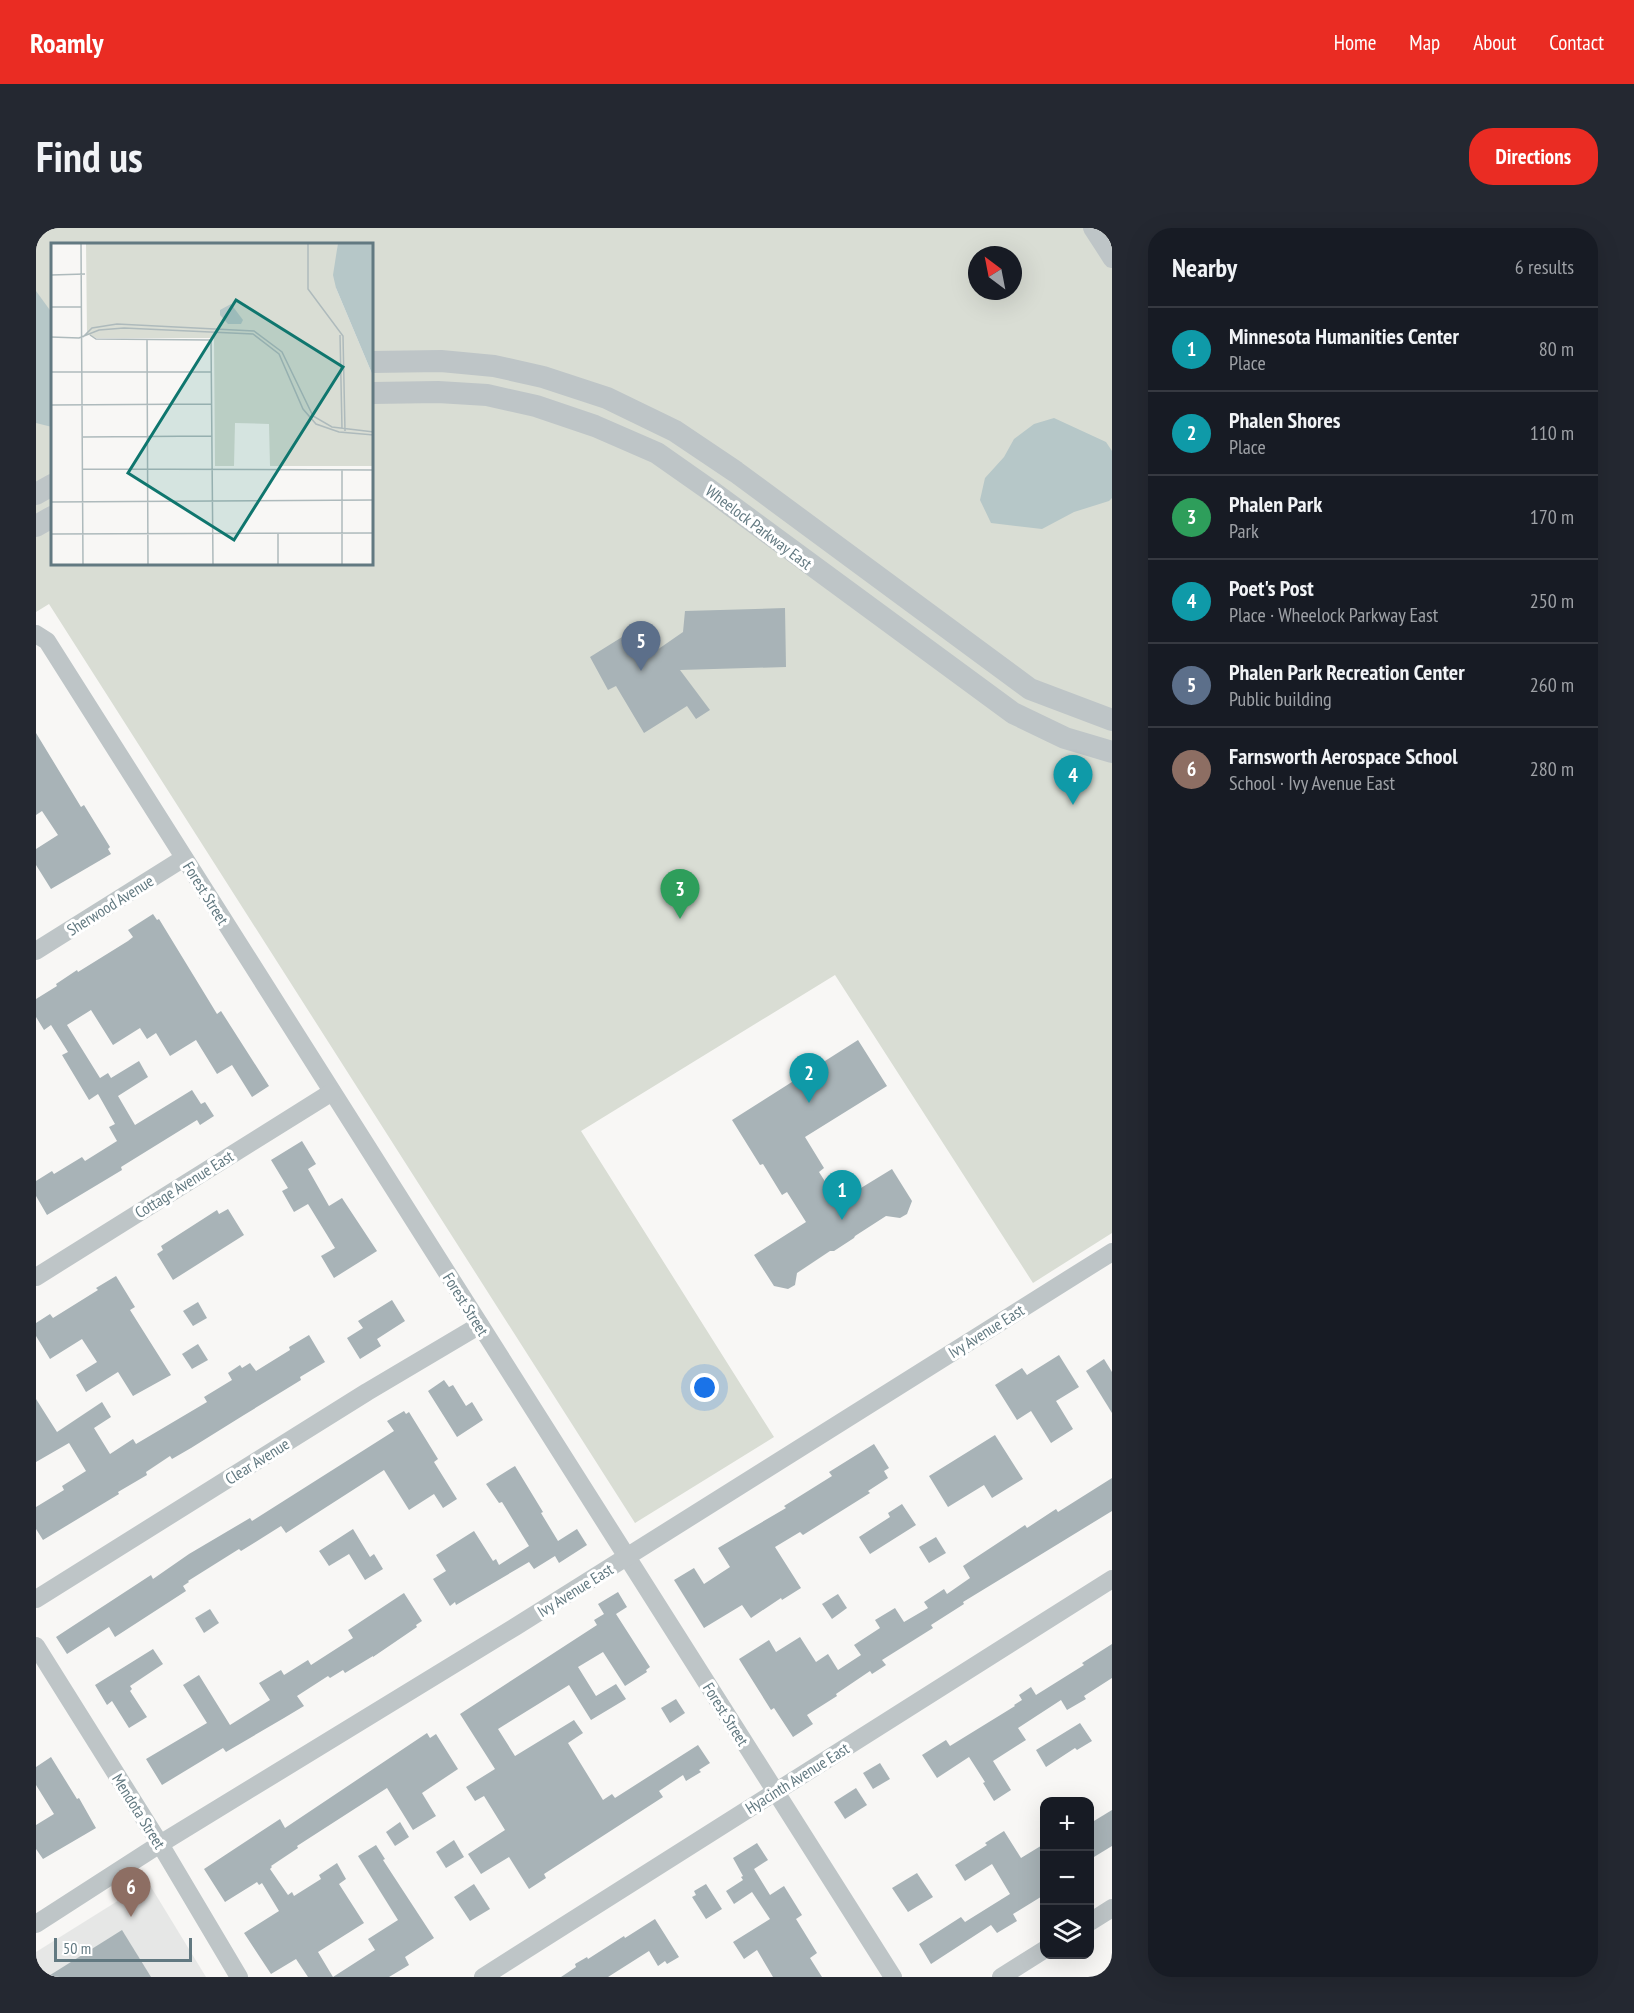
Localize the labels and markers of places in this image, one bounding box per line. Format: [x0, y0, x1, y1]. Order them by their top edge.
pin: 5 [622, 622, 660, 671]
pin: 4 [1054, 756, 1092, 805]
pin: 3 [660, 870, 700, 919]
pin: 2 [790, 1054, 828, 1103]
pin: 1 [822, 1170, 862, 1220]
pin: 6 [112, 1868, 151, 1917]

